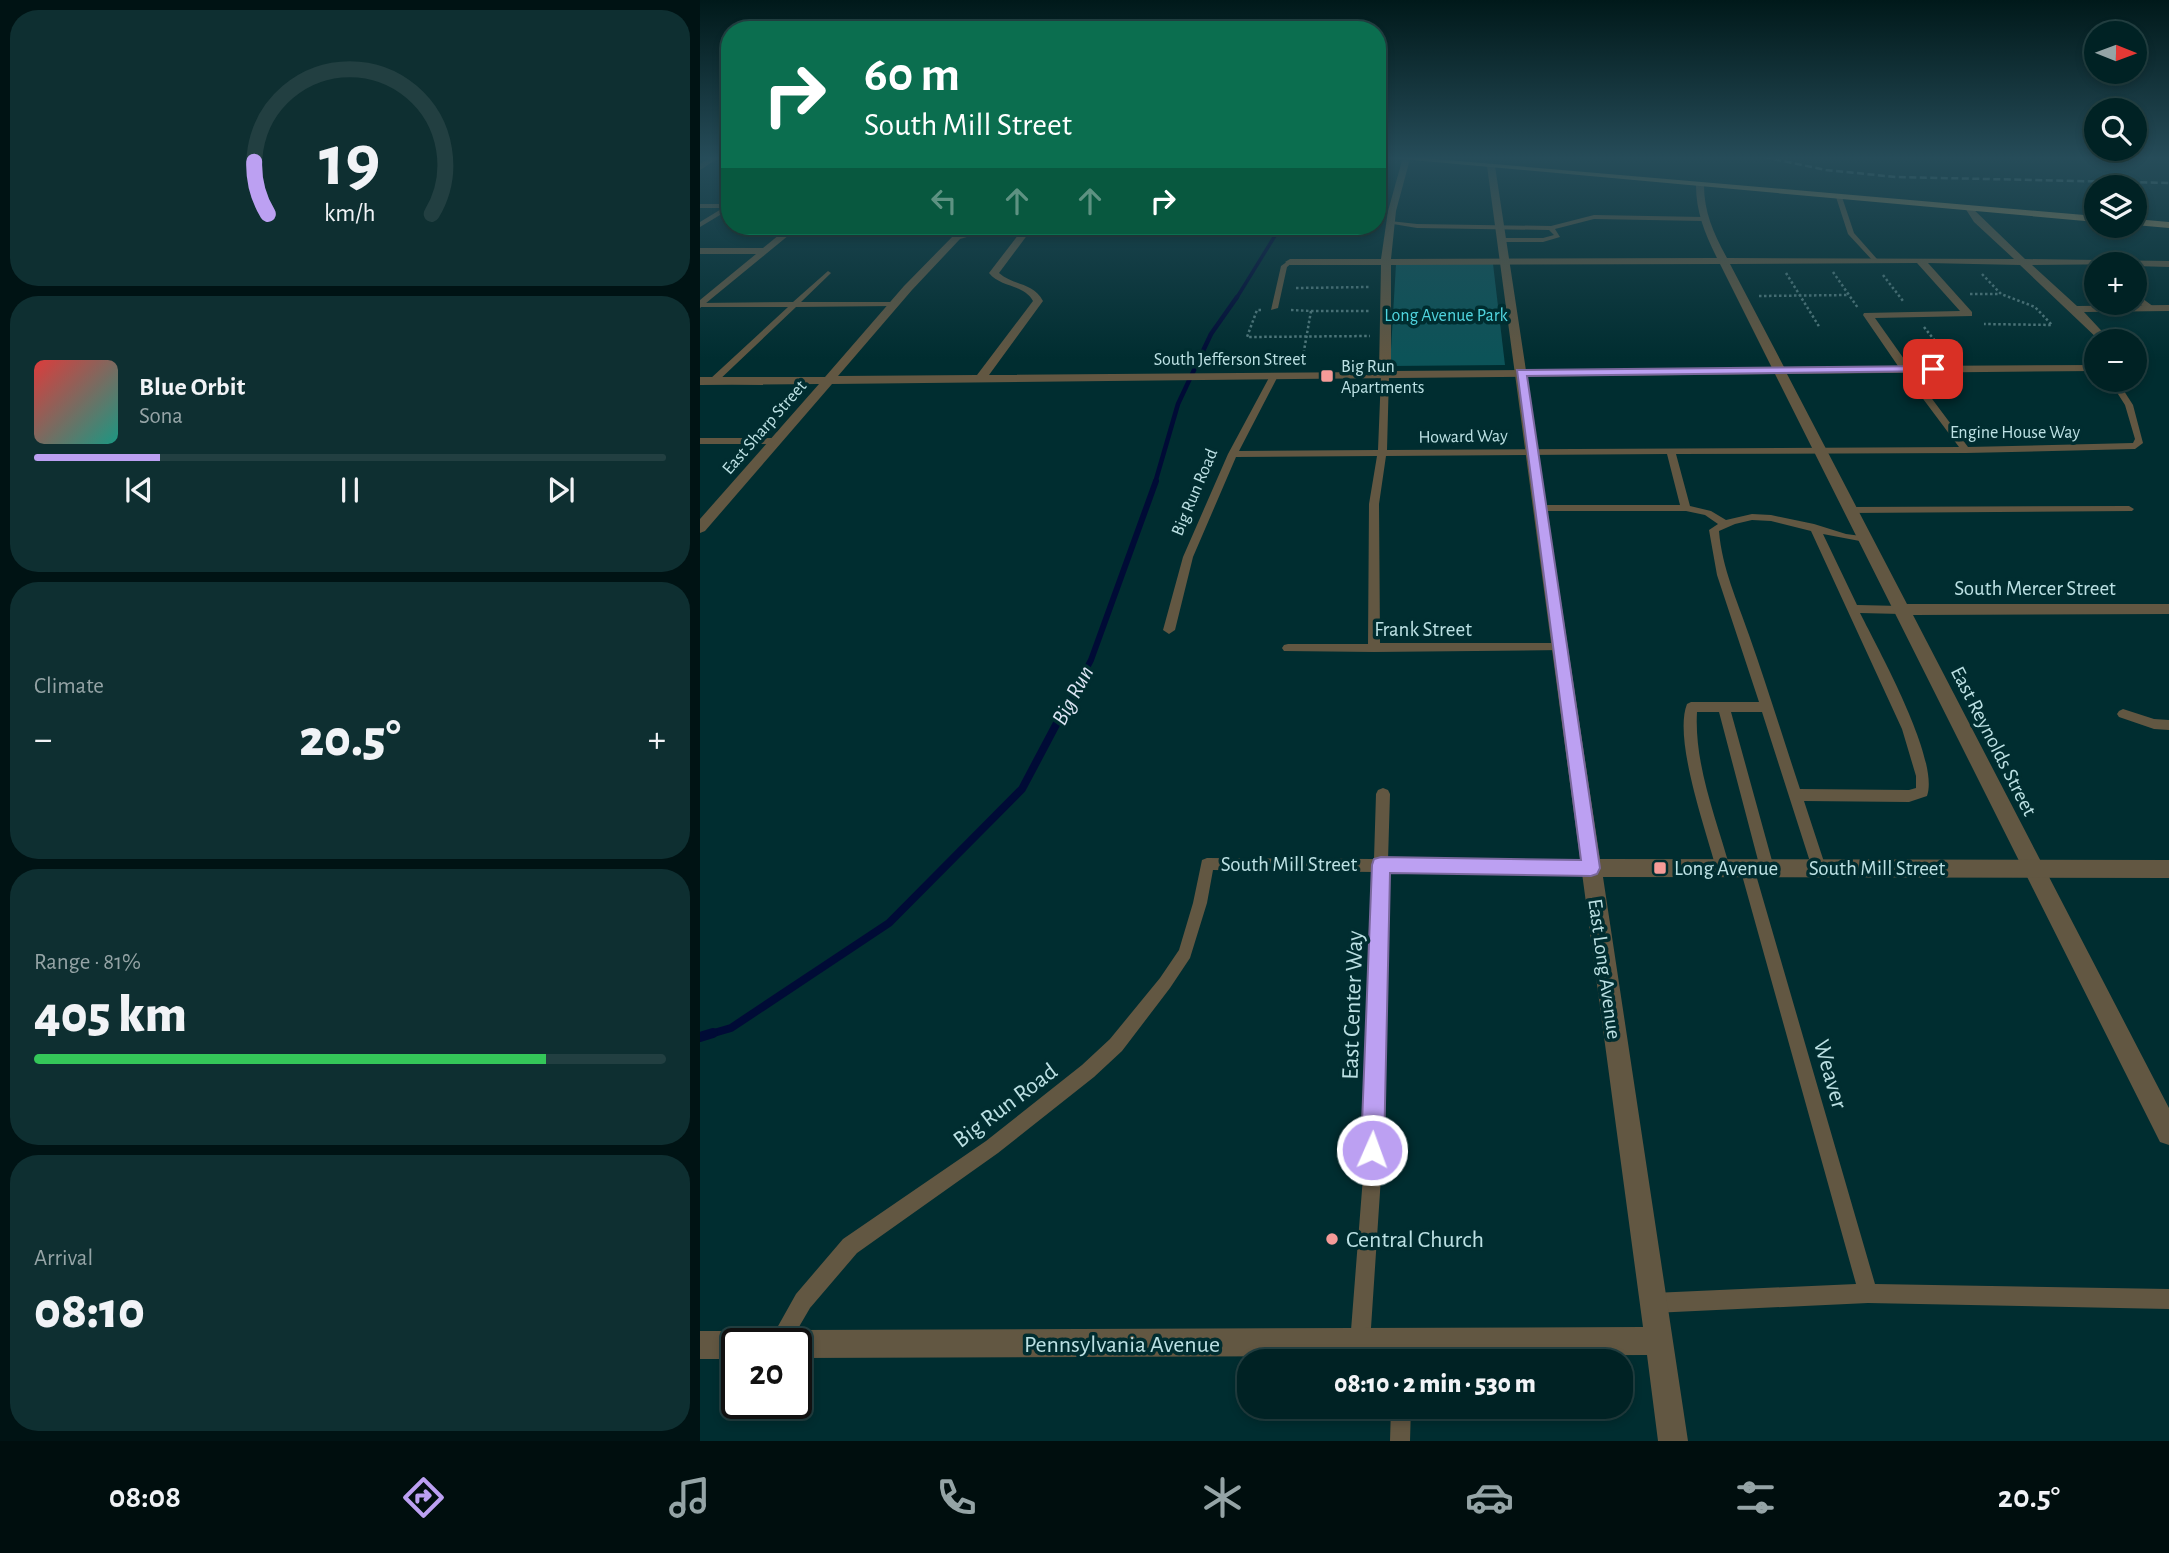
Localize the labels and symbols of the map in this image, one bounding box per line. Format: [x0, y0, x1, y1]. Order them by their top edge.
north arrow [2084, 21, 2147, 84]
park label: Long Avenue Park [1384, 307, 1508, 325]
pin [1903, 339, 1963, 399]
street label: South Jefferson Street [1154, 351, 1306, 369]
place label: Big Run Apartments [1341, 358, 1424, 397]
marker: Big Run Apartments [1319, 368, 1335, 384]
street label: East Sharp Street [719, 377, 810, 478]
street label: Engine House Way [1950, 424, 2080, 442]
street label: Howard Way [1418, 427, 1508, 447]
street label: Big Run Road [1169, 446, 1221, 538]
street label: South Mercer Street [1954, 578, 2116, 599]
street label: Frank Street [1374, 619, 1472, 640]
water label: Big Run [1048, 662, 1098, 729]
street label: East Reynolds Street [1947, 663, 2040, 820]
street label: South Mill Street [1221, 854, 1358, 875]
place label: Long Avenue [1674, 858, 1778, 879]
street label: South Mill Street [1809, 858, 1946, 879]
marker: Long Avenue [1652, 860, 1668, 876]
street label: East Long Avenue [1584, 897, 1625, 1041]
street label: East Center Way [1338, 930, 1368, 1080]
street label: Weaver [1809, 1037, 1851, 1112]
street label: Big Run Road [949, 1059, 1062, 1152]
position arrow [1335, 1113, 1409, 1187]
place label: Central Church [1346, 1228, 1484, 1252]
marker: Central Church [1324, 1231, 1340, 1247]
speed limit sign: 20 [721, 1328, 812, 1419]
street label: Pennsylvania Avenue [1024, 1333, 1220, 1357]

